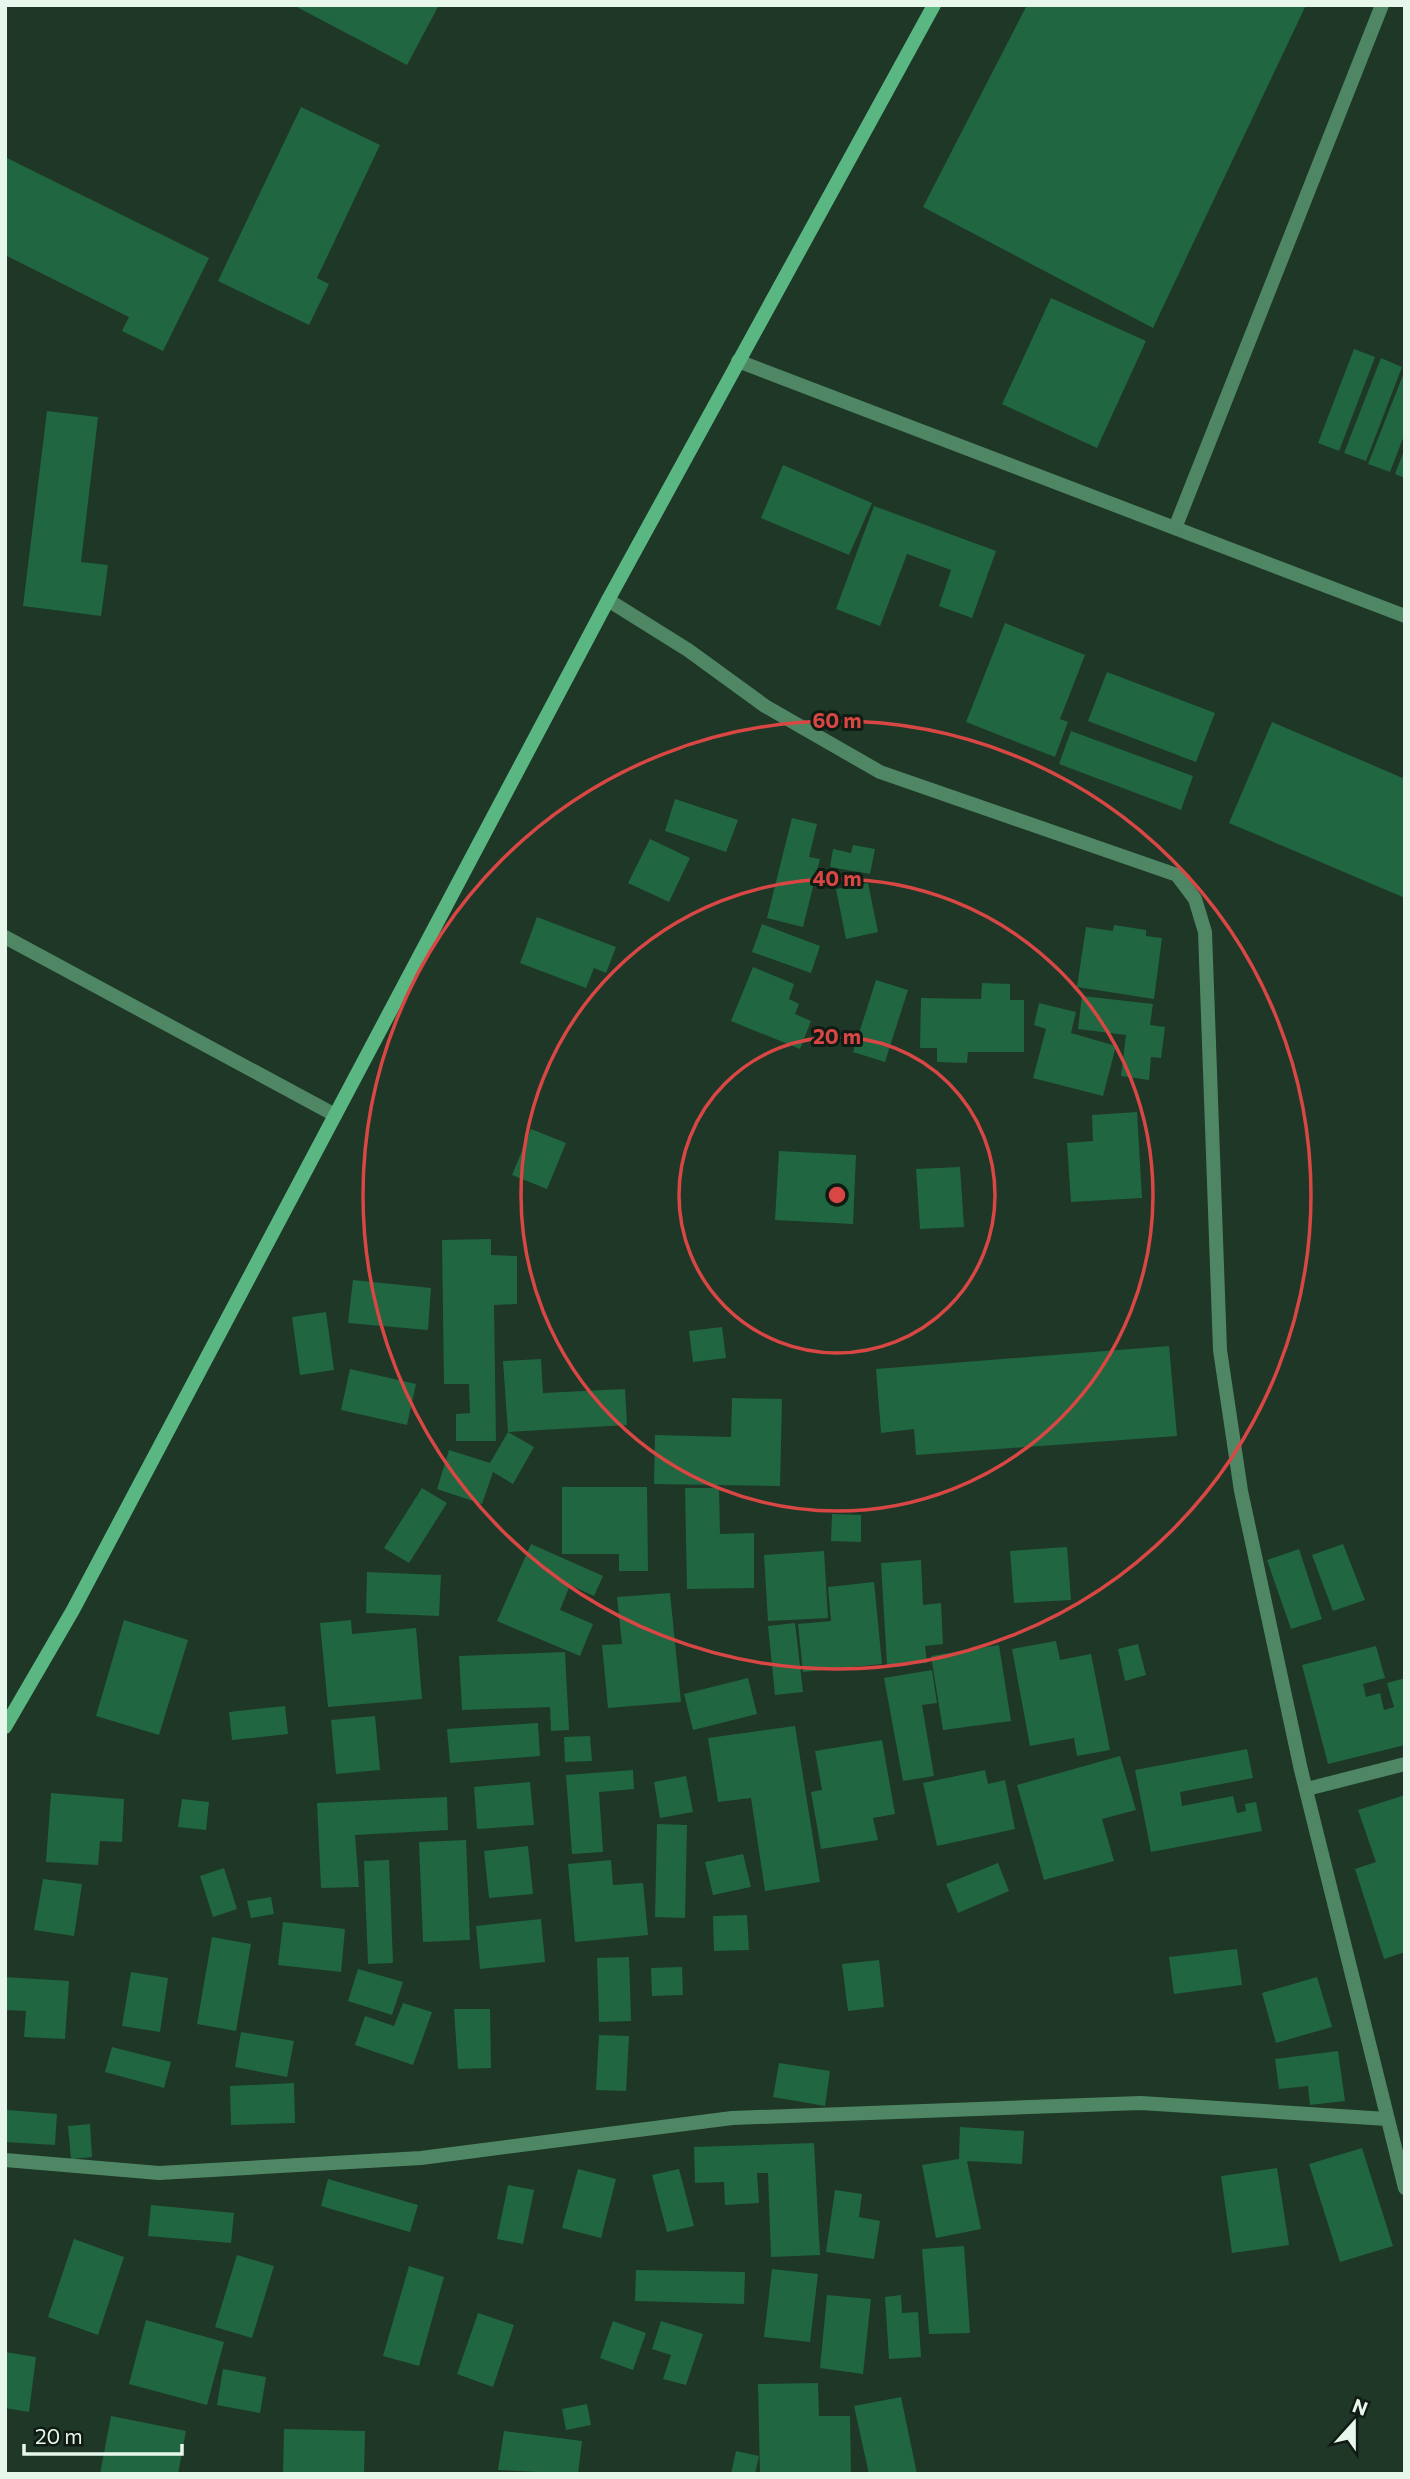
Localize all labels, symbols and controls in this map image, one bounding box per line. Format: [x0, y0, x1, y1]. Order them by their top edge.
text: 60 m [812, 707, 862, 732]
text: 40 m [812, 865, 862, 890]
text: 20 m [813, 1023, 861, 1048]
centre of rings [825, 1183, 849, 1207]
north arrow [1319, 2388, 1389, 2458]
text: N [1349, 2393, 1371, 2420]
scale bar [24, 2412, 182, 2456]
text: 20 m [35, 2423, 83, 2448]

